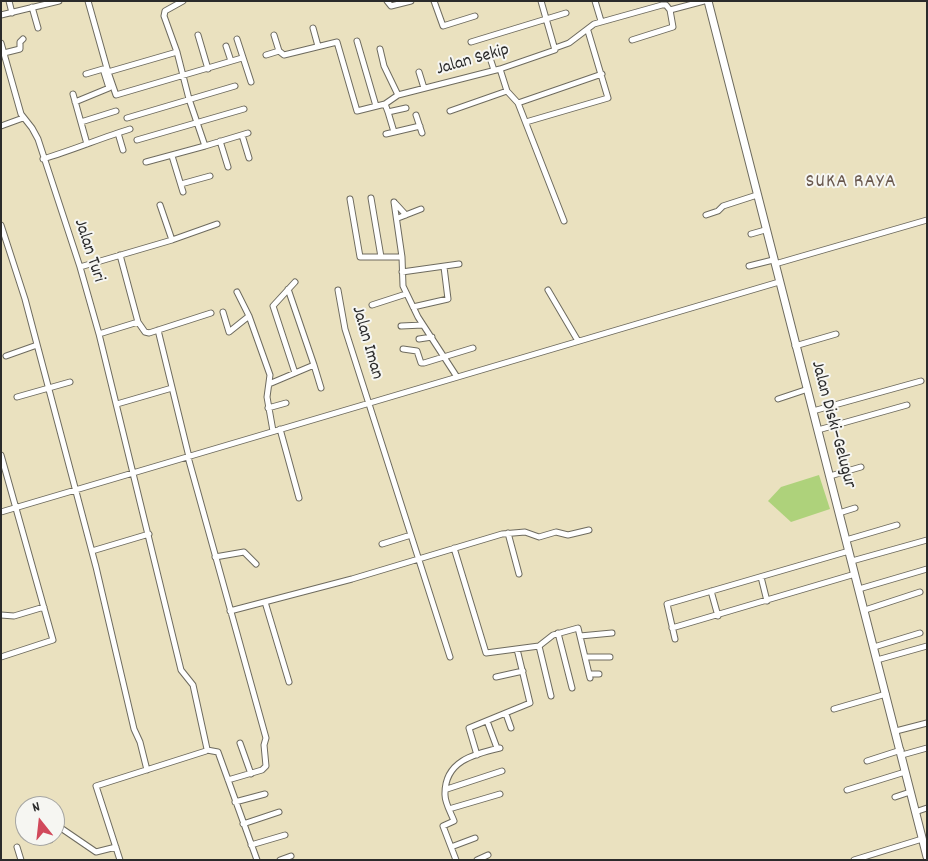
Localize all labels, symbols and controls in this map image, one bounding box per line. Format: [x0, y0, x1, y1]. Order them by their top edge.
street label: Jalan Sekip [434, 40, 512, 82]
district label: SUKA RAYA [804, 171, 898, 195]
street label: Jalan Turi [68, 217, 108, 285]
street label: Jalan Iman [345, 304, 387, 382]
street label: Jalan Diski–Gelugur [805, 359, 859, 491]
north arrow [15, 796, 65, 846]
text: N [30, 797, 42, 818]

